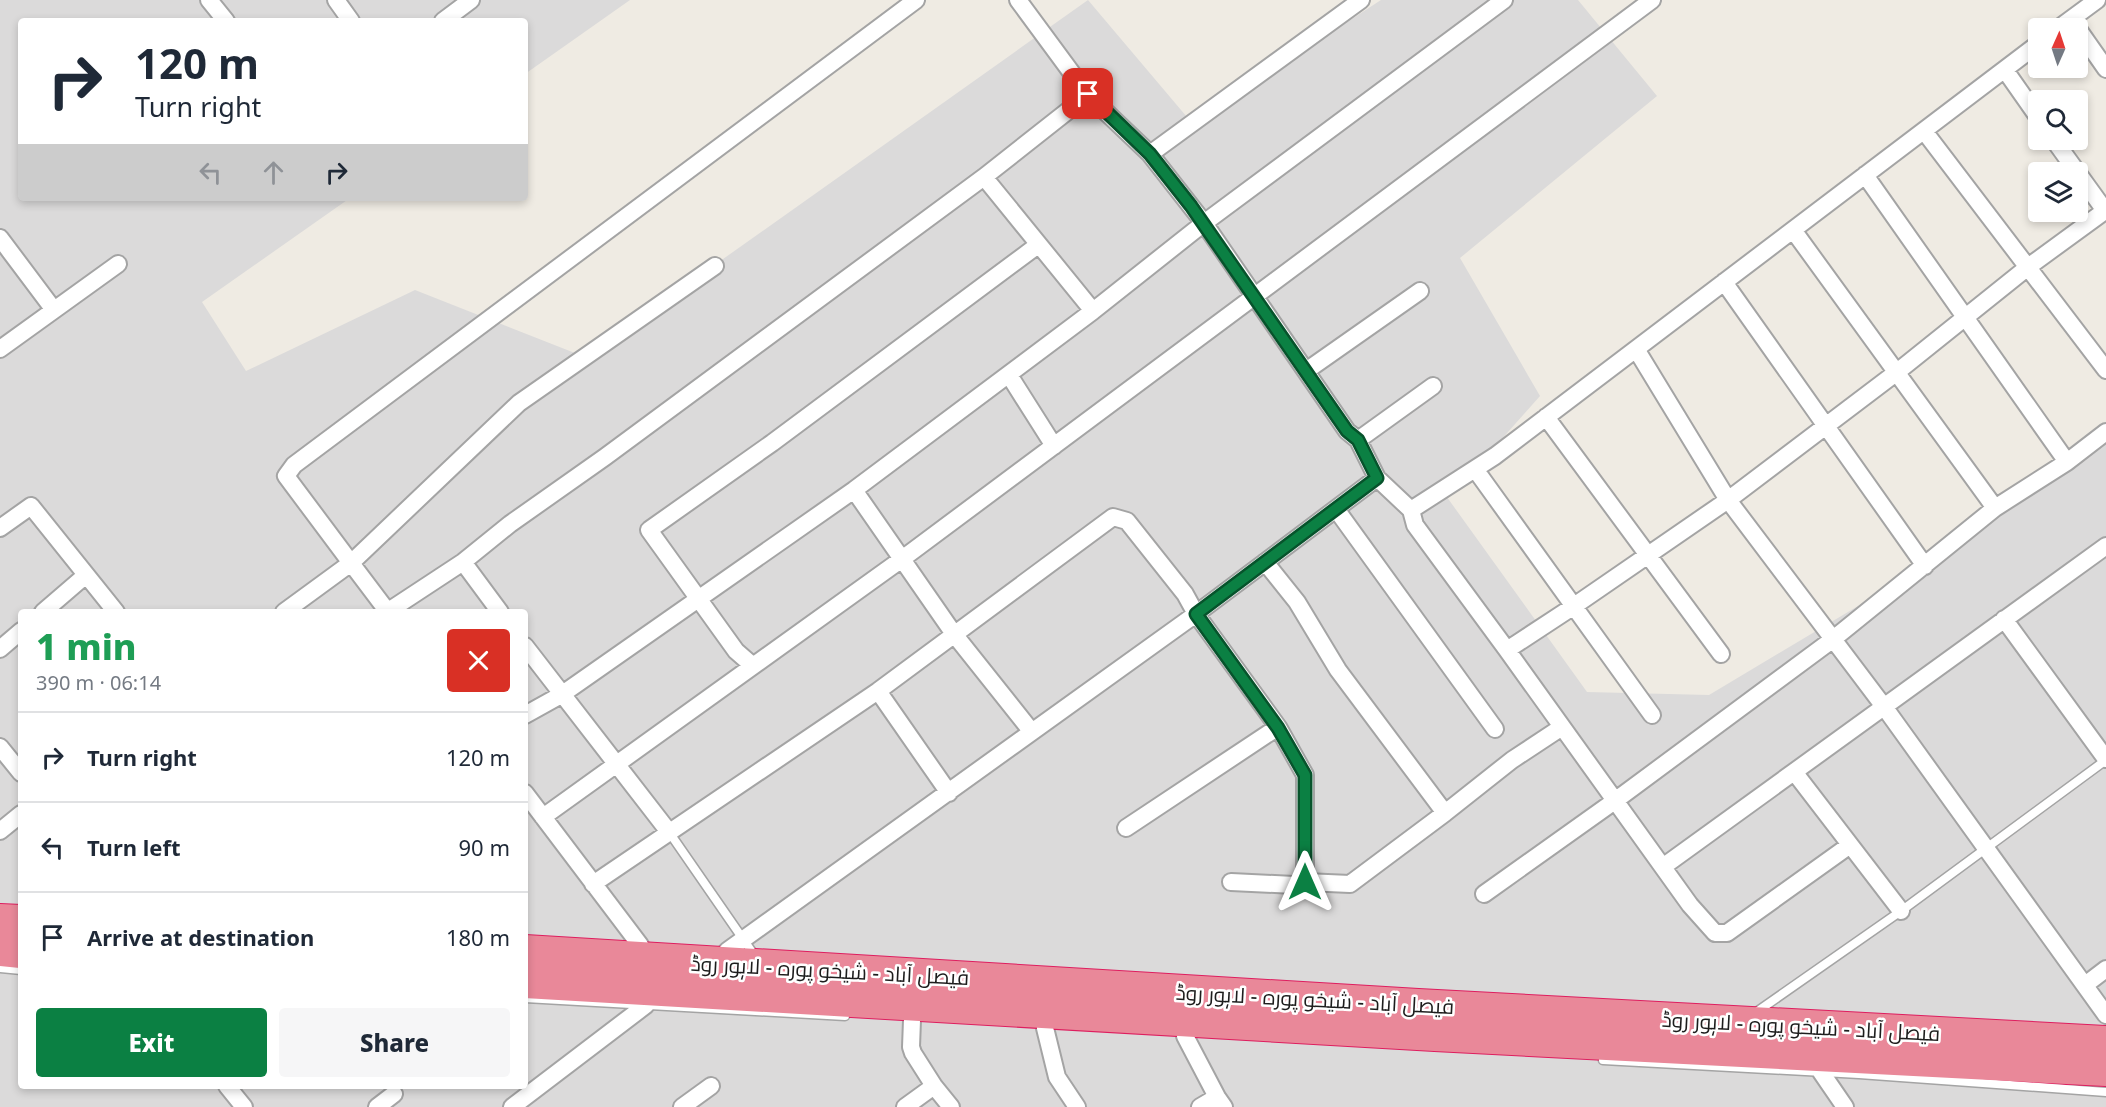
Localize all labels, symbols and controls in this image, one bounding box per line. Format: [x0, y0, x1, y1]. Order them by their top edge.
north arrow [2028, 18, 2088, 78]
map controls [2028, 18, 2088, 222]
text: 120 m [135, 34, 259, 91]
icon: right [36, 42, 114, 120]
pin [1062, 68, 1113, 119]
icon: arrive [1071, 77, 1104, 110]
text: Turn right [135, 88, 261, 125]
button: search [2028, 90, 2088, 150]
icon: left [194, 156, 227, 189]
icon: ahead [257, 156, 290, 189]
icon: right [320, 156, 353, 189]
button: layers [2028, 162, 2088, 222]
text: 1 min [36, 622, 137, 671]
button: close [447, 629, 510, 692]
text: 390 m · 06:14 [36, 669, 161, 696]
icon: right [36, 741, 69, 774]
text: Turn right [87, 742, 197, 772]
text: 120 m [446, 742, 510, 772]
icon: left [36, 831, 69, 864]
text: Turn left [87, 832, 181, 862]
text: 90 m [459, 832, 510, 862]
position arrow [1273, 850, 1337, 914]
icon: arrive [36, 921, 69, 954]
text: Arrive at destination [87, 922, 314, 952]
text: 180 m [446, 922, 510, 952]
street label: فیصل آباد - شیخو پورہ - لاہور روڈ [690, 949, 970, 992]
street label: فیصل آباد - شیخو پورہ - لاہور روڈ [1175, 978, 1455, 1021]
street label: فیصل آباد - شیخو پورہ - لاہور روڈ [1661, 1005, 1941, 1048]
button: Exit [36, 1008, 267, 1077]
button: Share [279, 1008, 510, 1077]

